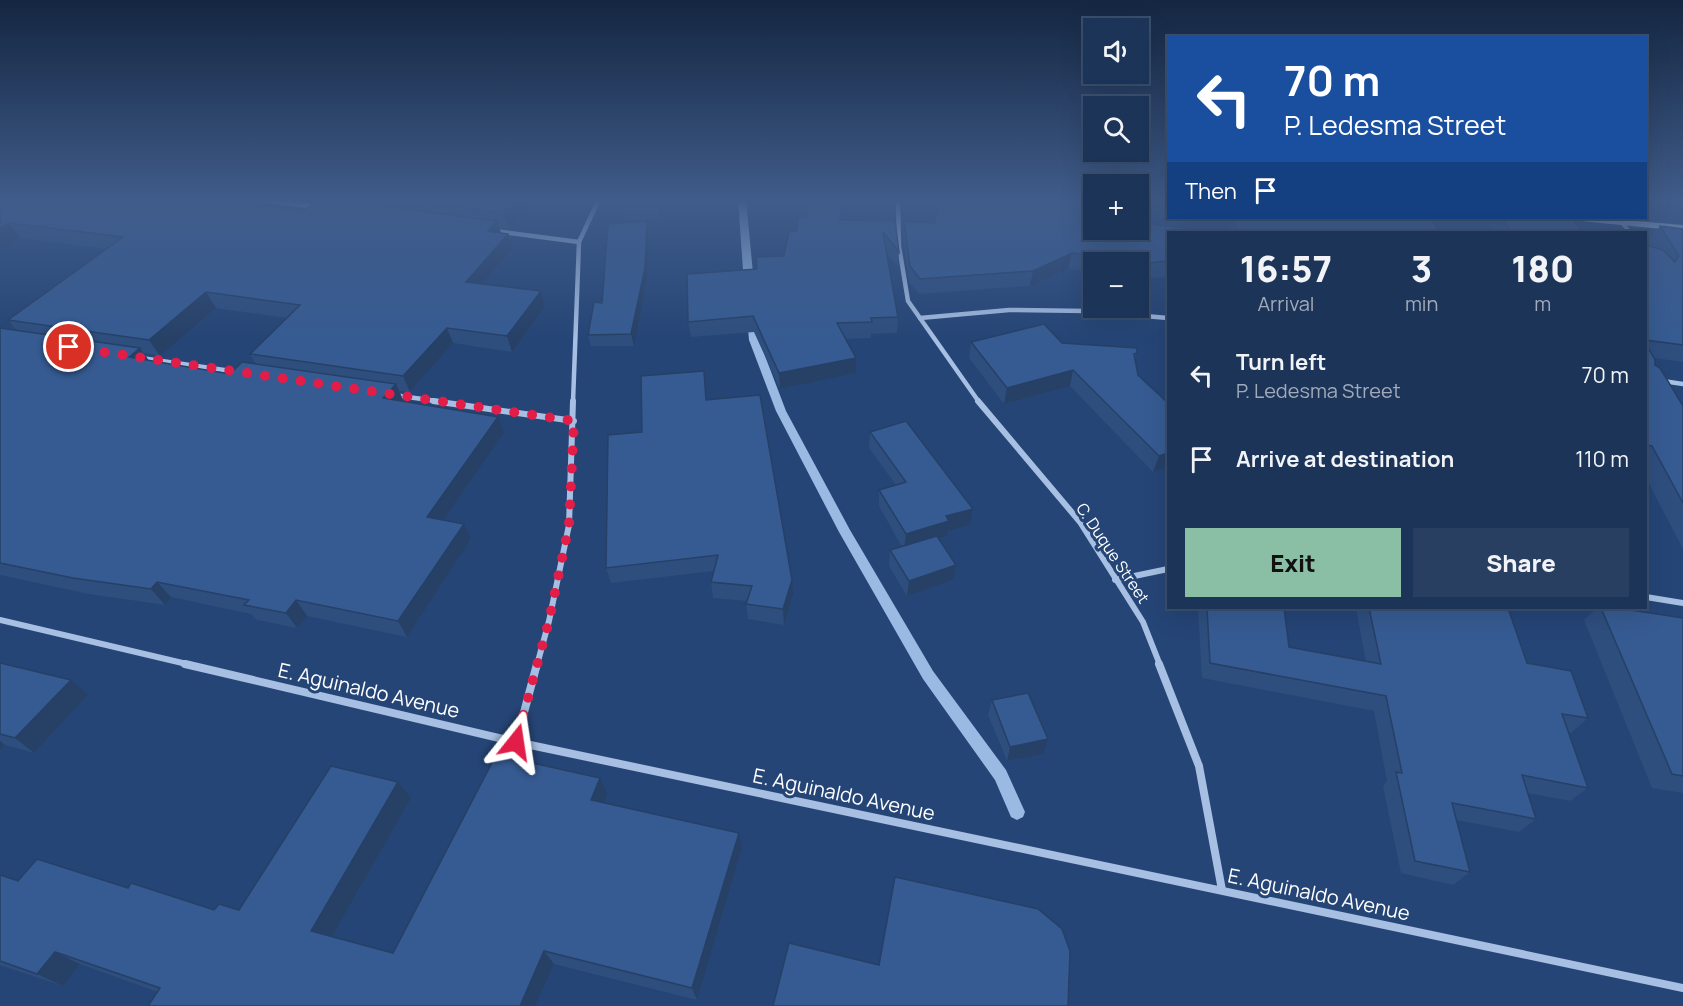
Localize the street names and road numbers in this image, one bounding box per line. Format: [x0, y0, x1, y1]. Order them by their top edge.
street label: C. Duque Street [1071, 498, 1155, 608]
street label: E. Aguinaldo Avenue [276, 656, 462, 724]
street label: E. Aguinaldo Avenue [751, 762, 937, 826]
street label: E. Aguinaldo Avenue [1226, 862, 1412, 926]

